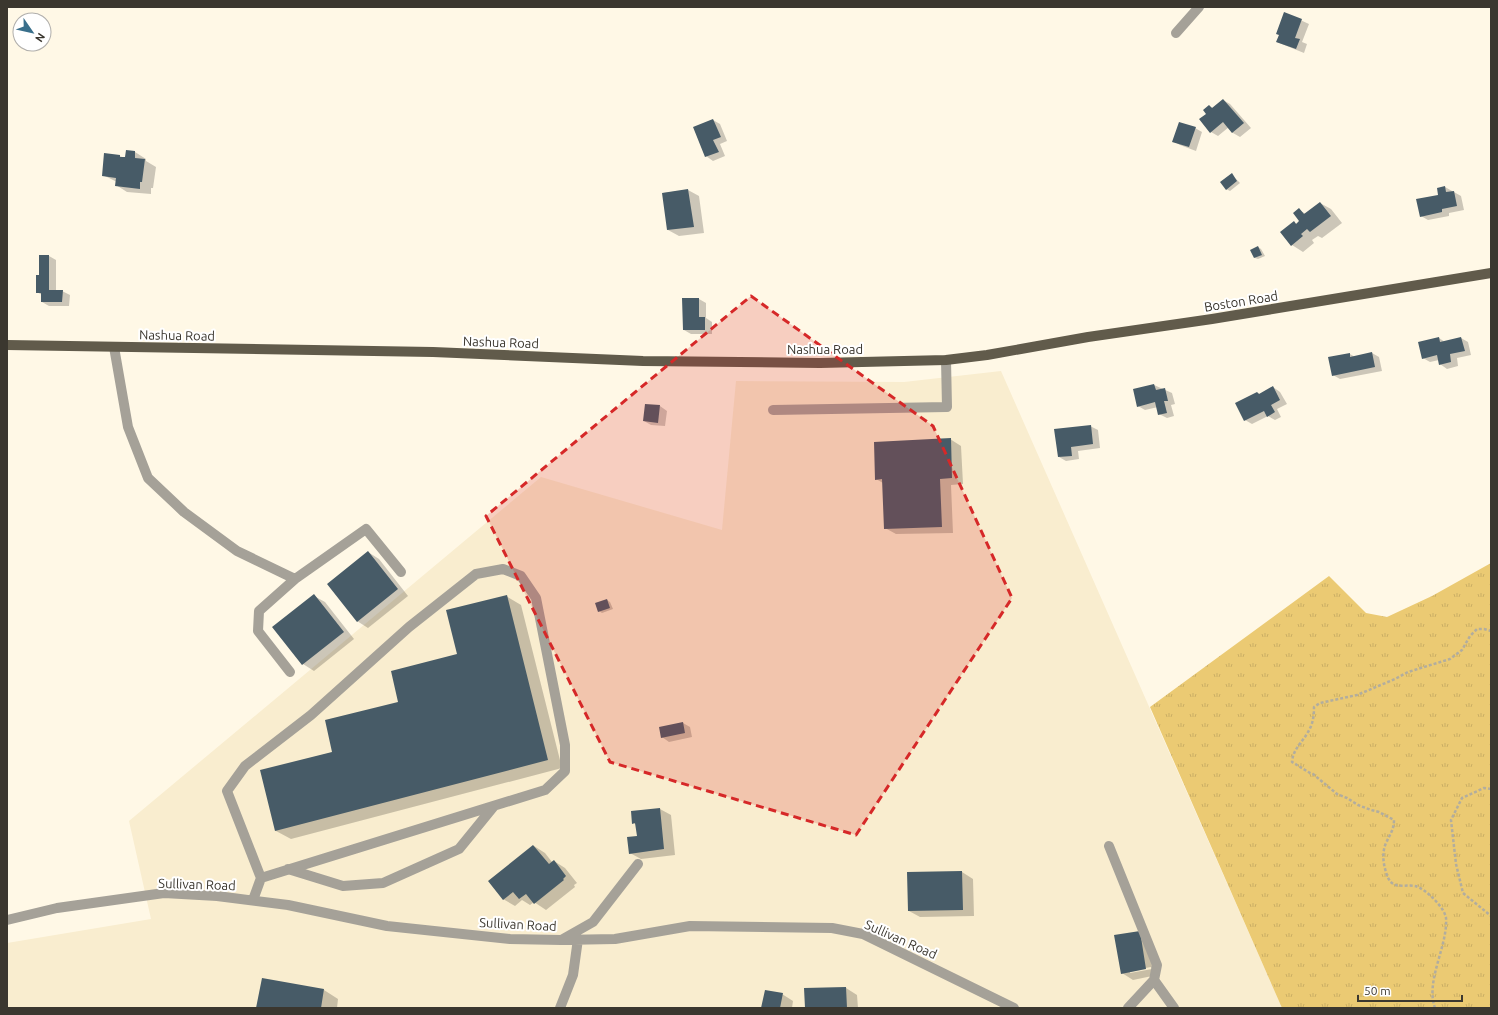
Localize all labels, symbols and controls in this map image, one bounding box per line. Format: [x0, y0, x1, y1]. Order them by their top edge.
north arrow [12, 12, 52, 52]
text: N [33, 31, 48, 44]
street label: Boston Road [1203, 288, 1279, 314]
street label: Nashua Road [139, 327, 215, 343]
street label: Nashua Road [463, 334, 539, 350]
street label: Nashua Road [787, 342, 863, 356]
street label: Sullivan Road [158, 876, 236, 892]
street label: Sullivan Road [479, 915, 557, 933]
street label: Sullivan Road [863, 917, 939, 961]
scale bar [1358, 977, 1462, 1003]
text: 50 m [1364, 984, 1391, 997]

